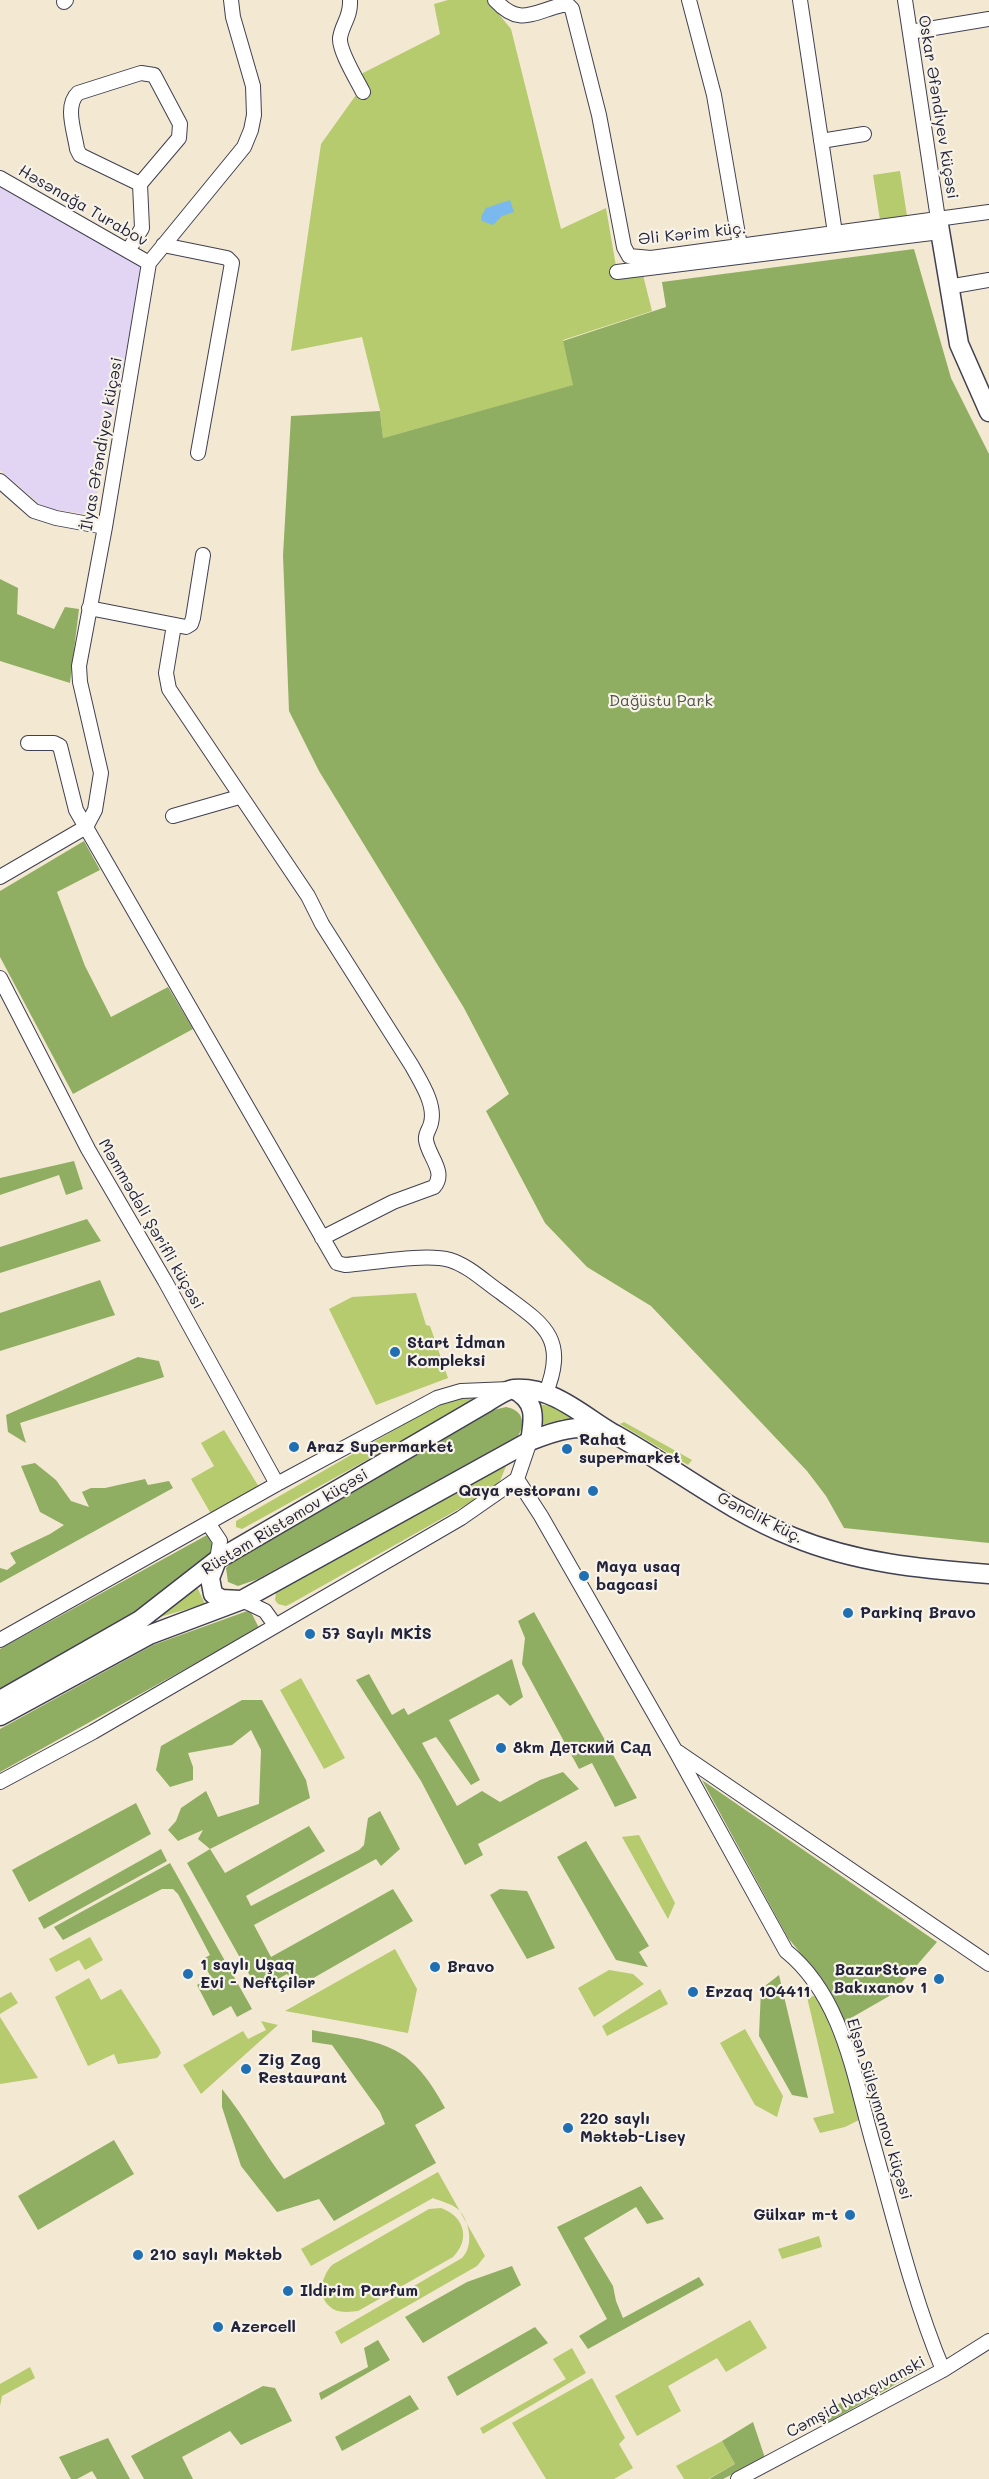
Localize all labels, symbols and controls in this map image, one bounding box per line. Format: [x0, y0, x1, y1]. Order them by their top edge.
street label: Oskar Əfəndiyev küçəsi [914, 14, 962, 200]
street label: Həsənağa Turabov [15, 161, 151, 251]
street label: Əli Kərim küç. [637, 219, 747, 249]
street label: İlyas Əfəndiyev küçəsi [77, 356, 127, 532]
park label: Dağüstu Park [609, 691, 713, 711]
street label: Məmmədəli Şərifli küçəsi [94, 1135, 208, 1313]
place label: Start İdman Kompleksi [407, 1333, 505, 1371]
marker: Start İdman Kompleksi [388, 1345, 402, 1359]
place label: Rahat supermarket [579, 1430, 680, 1468]
place label: Araz Supermarket [306, 1437, 453, 1457]
marker: Araz Supermarket [287, 1440, 301, 1454]
marker: Rahat supermarket [560, 1442, 574, 1456]
street label: Rüstəm Rüstəmov küçəsi [198, 1465, 372, 1579]
place label: Qaya restoranı [458, 1481, 581, 1501]
marker: Qaya restoranı [586, 1484, 600, 1498]
street label: Gənclik küç. [714, 1488, 806, 1548]
place label: Maya usaq bagcasi [596, 1557, 680, 1595]
marker: Maya usaq bagcasi [577, 1569, 591, 1583]
place label: Parkinq Bravo [860, 1603, 976, 1623]
marker: Parkinq Bravo [841, 1606, 855, 1620]
place label: 57 Saylı MKİS [322, 1624, 432, 1644]
marker: 57 Saylı MKİS [303, 1627, 317, 1641]
place label: 8km Детский Сад [513, 1738, 651, 1758]
marker: 8km Детский Сад [494, 1741, 508, 1755]
place label: 1 saylı Uşaq Evi - Neftçilər [200, 1955, 315, 1993]
place label: Bravo [447, 1957, 494, 1977]
marker: Bravo [428, 1960, 442, 1974]
place label: BazarStore Bakıxanov 1 [834, 1960, 927, 1998]
marker: 1 saylı Uşaq Evi - Neftçilər [181, 1967, 195, 1981]
marker: BazarStore Bakıxanov 1 [932, 1972, 946, 1986]
place label: Erzaq 104411 [705, 1982, 810, 2002]
marker: Erzaq 104411 [686, 1985, 700, 1999]
street label: Elşən Süleymanov küçəsi [842, 2016, 916, 2202]
place label: Zig Zag Restaurant [258, 2050, 347, 2088]
marker: Zig Zag Restaurant [239, 2062, 253, 2076]
place label: 220 saylı Məktəb-Lisey [580, 2109, 686, 2147]
marker: 220 saylı Məktəb-Lisey [561, 2121, 575, 2135]
place label: Gülxar m-t [753, 2205, 838, 2225]
marker: Gülxar m-t [843, 2208, 857, 2222]
place label: 210 saylı Məktəb [150, 2245, 282, 2265]
marker: 210 saylı Məktəb [131, 2248, 145, 2262]
place label: Ildirim Parfum [300, 2281, 418, 2301]
marker: Ildirim Parfum [281, 2284, 295, 2298]
place label: Azercell [230, 2317, 296, 2337]
marker: Azercell [211, 2320, 225, 2334]
street label: Cəmşid Naxçıvanski [783, 2352, 929, 2442]

